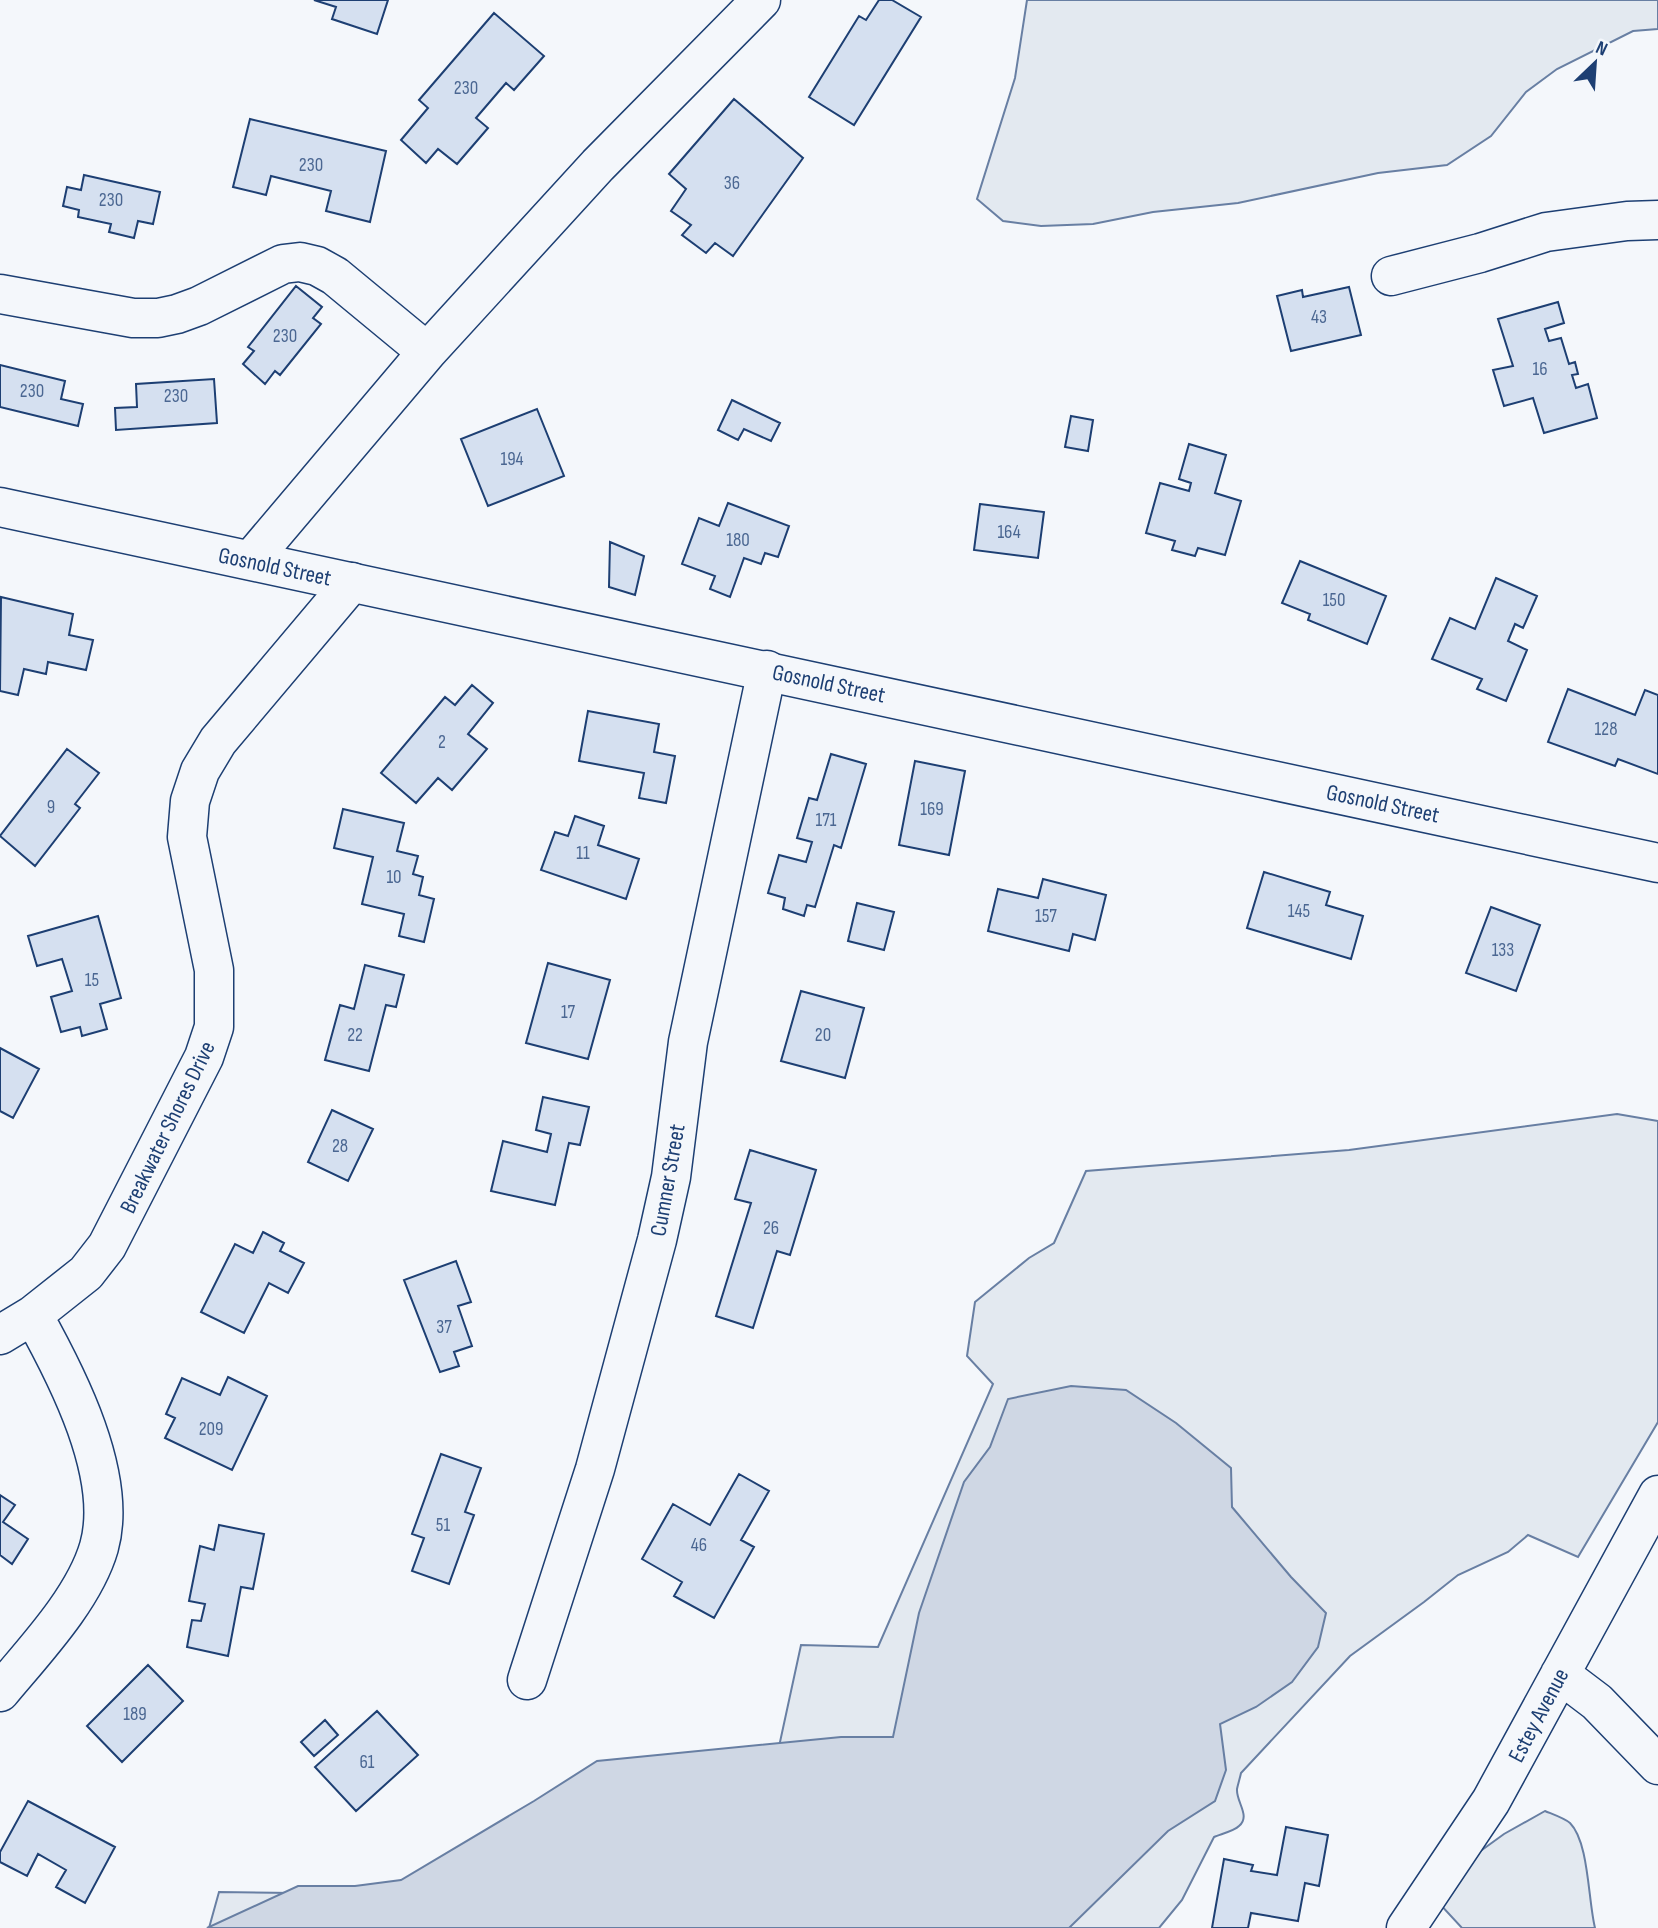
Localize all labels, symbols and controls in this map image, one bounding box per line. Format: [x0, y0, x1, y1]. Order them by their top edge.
north arrow [1560, 28, 1630, 98]
text: N [1592, 36, 1611, 62]
house number: 230 [454, 77, 478, 100]
house number: 230 [299, 154, 323, 177]
house number: 36 [724, 172, 740, 195]
house number: 230 [99, 189, 123, 212]
house number: 43 [1311, 306, 1327, 329]
house number: 230 [273, 325, 297, 348]
house number: 16 [1533, 358, 1547, 381]
house number: 230 [20, 380, 44, 403]
house number: 230 [164, 385, 188, 408]
house number: 194 [500, 448, 524, 471]
house number: 164 [997, 521, 1021, 544]
house number: 180 [726, 529, 750, 552]
street label: Gosnold Street [216, 541, 334, 593]
house number: 150 [1323, 589, 1345, 612]
street label: Gosnold Street [770, 658, 888, 710]
house number: 128 [1594, 718, 1618, 741]
house number: 2 [438, 731, 446, 754]
street label: Gosnold Street [1324, 778, 1442, 830]
house number: 9 [47, 796, 55, 819]
house number: 169 [920, 798, 944, 821]
house number: 171 [816, 809, 837, 832]
house number: 11 [576, 842, 590, 865]
house number: 10 [386, 866, 402, 889]
house number: 145 [1288, 900, 1310, 923]
house number: 157 [1035, 905, 1057, 928]
house number: 133 [1492, 939, 1514, 962]
house number: 15 [85, 969, 99, 992]
house number: 17 [561, 1001, 576, 1024]
house number: 22 [347, 1024, 363, 1047]
house number: 20 [815, 1024, 831, 1047]
street label: Breakwater Shores Drive [114, 1037, 222, 1218]
street label: Cumner Street [644, 1122, 692, 1238]
house number: 28 [332, 1135, 348, 1158]
house number: 26 [763, 1217, 779, 1240]
house number: 37 [436, 1316, 452, 1339]
house number: 209 [199, 1418, 223, 1441]
house number: 51 [436, 1514, 450, 1537]
house number: 46 [691, 1534, 707, 1557]
street label: Estey Avenue [1502, 1664, 1575, 1767]
house number: 189 [123, 1703, 147, 1726]
house number: 61 [360, 1751, 375, 1774]

